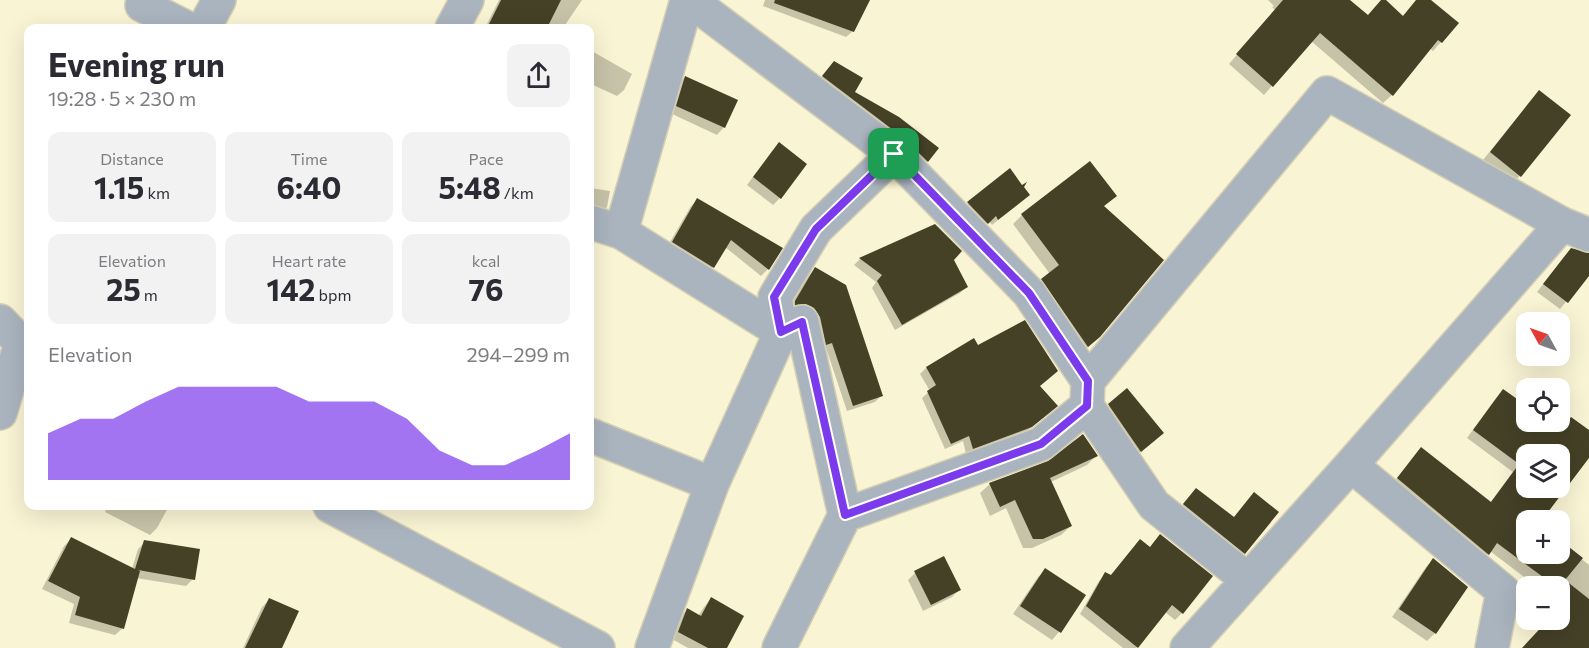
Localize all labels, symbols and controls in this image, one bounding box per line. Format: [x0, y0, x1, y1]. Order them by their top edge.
text: Evening run [48, 43, 225, 84]
button: share [507, 44, 570, 107]
text: 19:28 · 5 × 230 m [48, 86, 196, 110]
pin [868, 128, 919, 179]
icon: arrive [877, 137, 910, 170]
text: Distance [100, 149, 164, 168]
text: Time [291, 149, 327, 168]
text: Pace [469, 149, 503, 168]
text: 1.15 [94, 168, 144, 205]
text: 6:40 [277, 168, 341, 205]
text: 5:48 [438, 168, 501, 205]
text: km [144, 183, 170, 202]
text: /km [501, 183, 534, 202]
text: Elevation [98, 251, 166, 270]
text: Heart rate [272, 251, 346, 270]
text: kcal [472, 251, 500, 270]
text: 25 [106, 270, 141, 307]
text: 142 [267, 270, 315, 307]
text: 76 [469, 270, 503, 307]
text: m [141, 285, 158, 304]
text: bpm [315, 285, 351, 304]
north arrow [1516, 312, 1570, 366]
map controls [1516, 312, 1570, 630]
text: Elevation [48, 342, 133, 366]
text: 294–299 m [466, 342, 570, 366]
button: locate [1516, 378, 1570, 432]
button: layers [1516, 444, 1570, 498]
button: + [1516, 510, 1570, 564]
button: − [1516, 576, 1570, 630]

